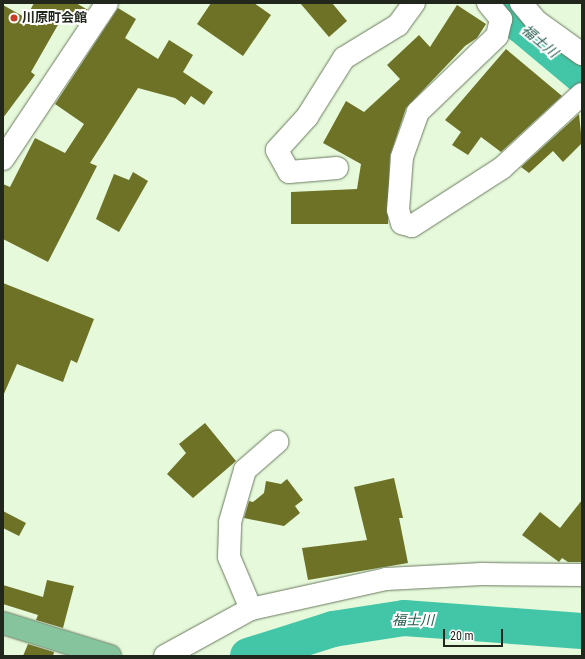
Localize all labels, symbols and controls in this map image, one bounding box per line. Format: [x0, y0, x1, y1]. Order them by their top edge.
place label: 川原町会館 [22, 10, 87, 26]
marker: 川原町会館 [9, 13, 19, 23]
water label: 福士川 [519, 21, 561, 61]
water label: 福士川 [392, 612, 434, 628]
scale bar [445, 621, 505, 647]
text: 20 m [450, 629, 474, 643]

